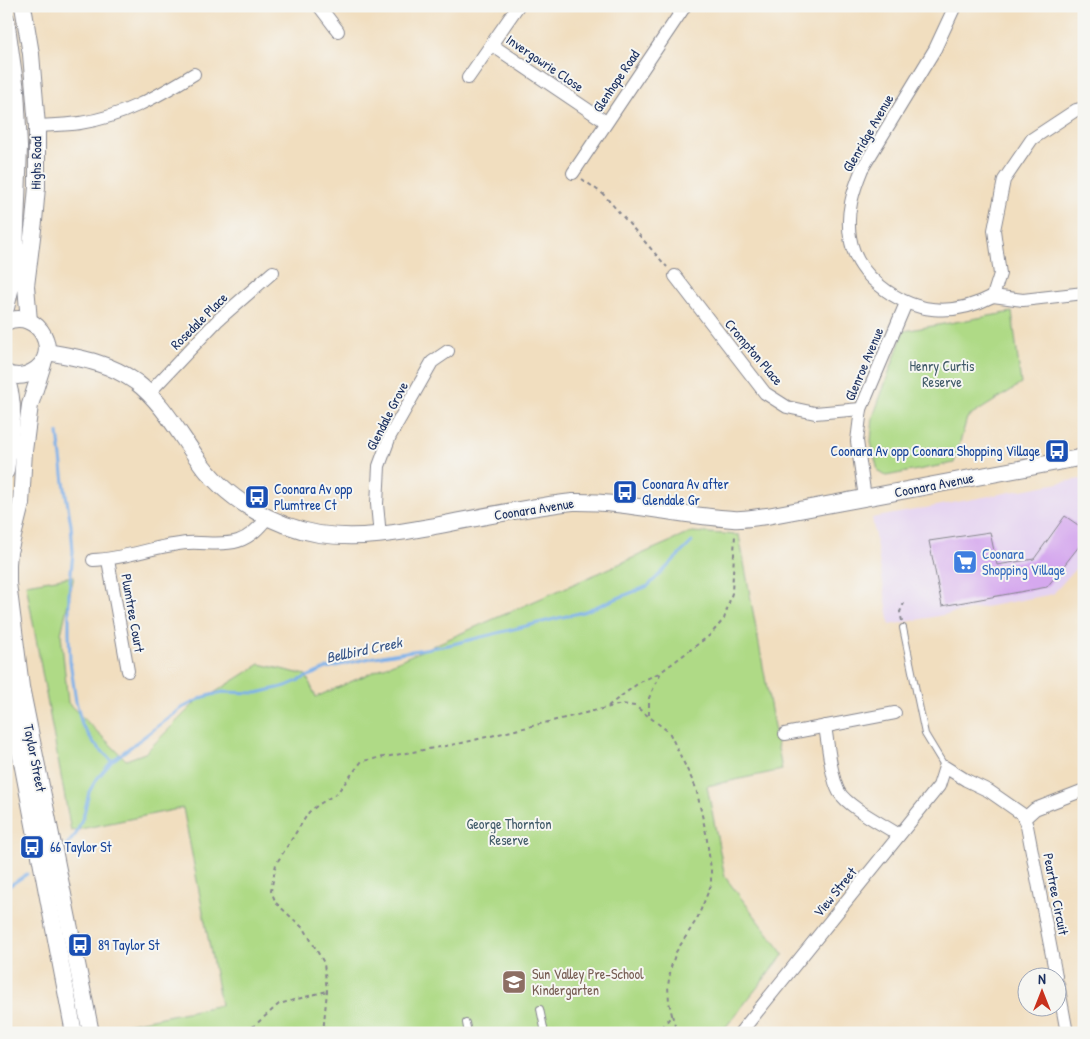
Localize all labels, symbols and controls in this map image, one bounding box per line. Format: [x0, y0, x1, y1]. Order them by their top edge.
street label: Invergowrie Close [502, 30, 588, 97]
street label: Glenhope Road [588, 45, 645, 116]
street label: Glenridge Avenue [838, 90, 899, 176]
street label: Highs Road [26, 136, 46, 190]
street label: Rosedale Place [166, 288, 232, 353]
street label: Crompton Place [720, 314, 788, 390]
street label: Glenroe Avenue [840, 324, 888, 403]
park label: Henry Curtis Reserve [910, 356, 975, 391]
street label: Glendale Grove [361, 378, 412, 453]
bus stop icon: Coonara Av opp Coonara Shopping Village [1044, 438, 1070, 464]
place label: Coonara Av opp Coonara Shopping Village [831, 441, 1040, 461]
street label: Coonara Avenue [893, 467, 976, 502]
place label: Coonara Av after Glendale Gr [642, 474, 729, 509]
place label: Coonara Av opp Plumtree Ct [274, 479, 352, 514]
bus stop icon: Coonara Av after Glendale Gr [612, 479, 638, 505]
bus stop icon: Coonara Av opp Plumtree Ct [244, 484, 270, 510]
street label: Coonara Avenue [493, 493, 576, 524]
place label: Coonara Shopping Village [982, 544, 1066, 580]
supermarket icon: Coonara Shopping Village [952, 549, 978, 575]
street label: Plumtree Court [117, 572, 150, 654]
water label: Bellbird Creek [324, 631, 405, 668]
street label: Taylor Street [19, 722, 51, 794]
park label: George Thornton Reserve [467, 814, 551, 849]
bus stop icon: 66 Taylor St [19, 834, 45, 860]
place label: 66 Taylor St [50, 837, 112, 857]
street label: Peartree Circuit [1039, 851, 1074, 937]
street label: View Street [809, 863, 861, 921]
bus stop icon: 89 Taylor St [67, 932, 93, 958]
place label: 89 Taylor St [98, 935, 160, 955]
place label: Sun Valley Pre-School Kindergarten [532, 964, 644, 1000]
north arrow [1018, 966, 1068, 1016]
school or university icon: Sun Valley Pre-School Kindergarten [501, 969, 527, 995]
text: N [1038, 969, 1046, 988]

